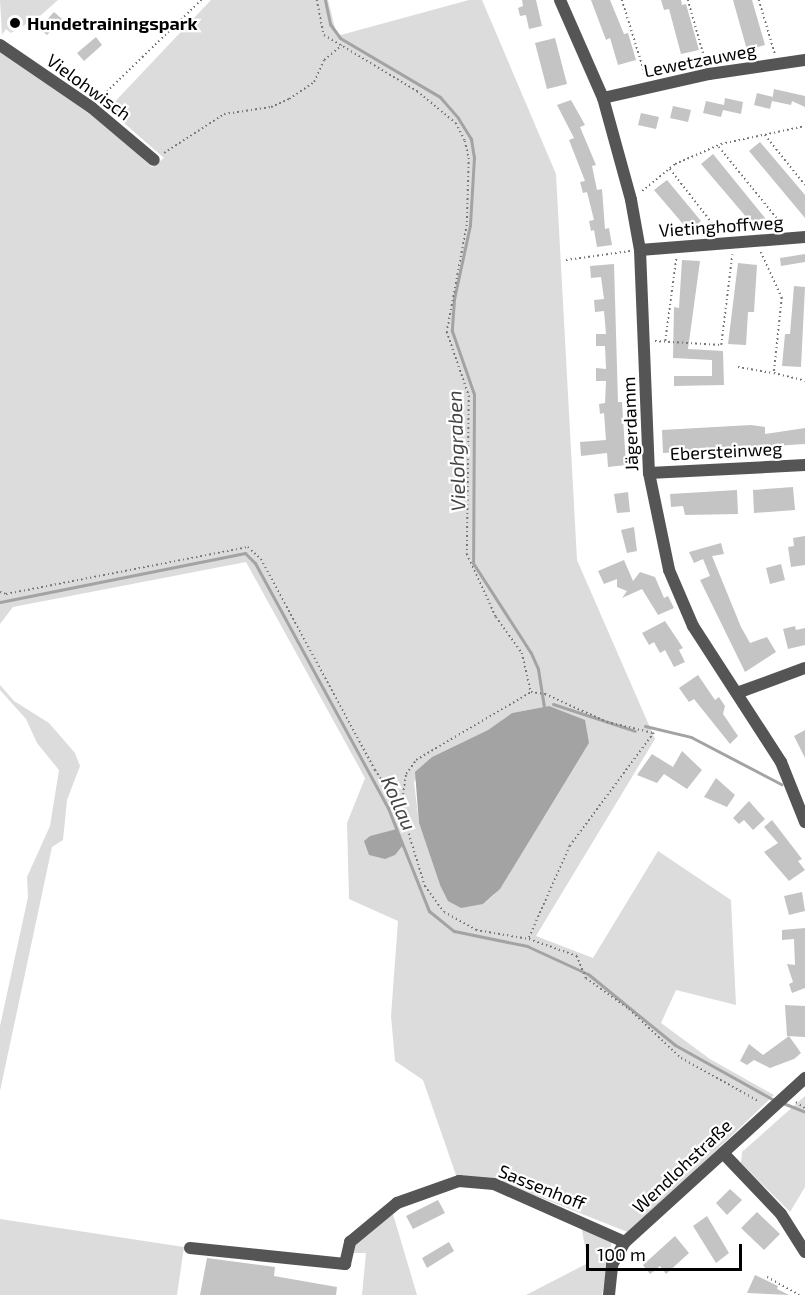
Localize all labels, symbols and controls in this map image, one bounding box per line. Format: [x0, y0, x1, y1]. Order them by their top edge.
place label: Hundetrainingspark [27, 12, 197, 34]
marker: Hundetrainingspark [8, 16, 22, 30]
street label: Lewetzauweg [642, 39, 758, 81]
street label: Vielohwisch [43, 49, 135, 125]
street label: Vietinghoffweg [658, 211, 784, 241]
street label: Jägerdamm [618, 376, 642, 472]
water label: Vielohgraben [442, 390, 470, 512]
street label: Ebersteinweg [669, 437, 783, 465]
water label: Kollau [376, 772, 422, 834]
street label: Wendlohstraße [628, 1114, 736, 1218]
street label: Sassenhoff [495, 1160, 589, 1214]
scale bar [589, 1232, 745, 1270]
text: 100 m [597, 1243, 646, 1265]

